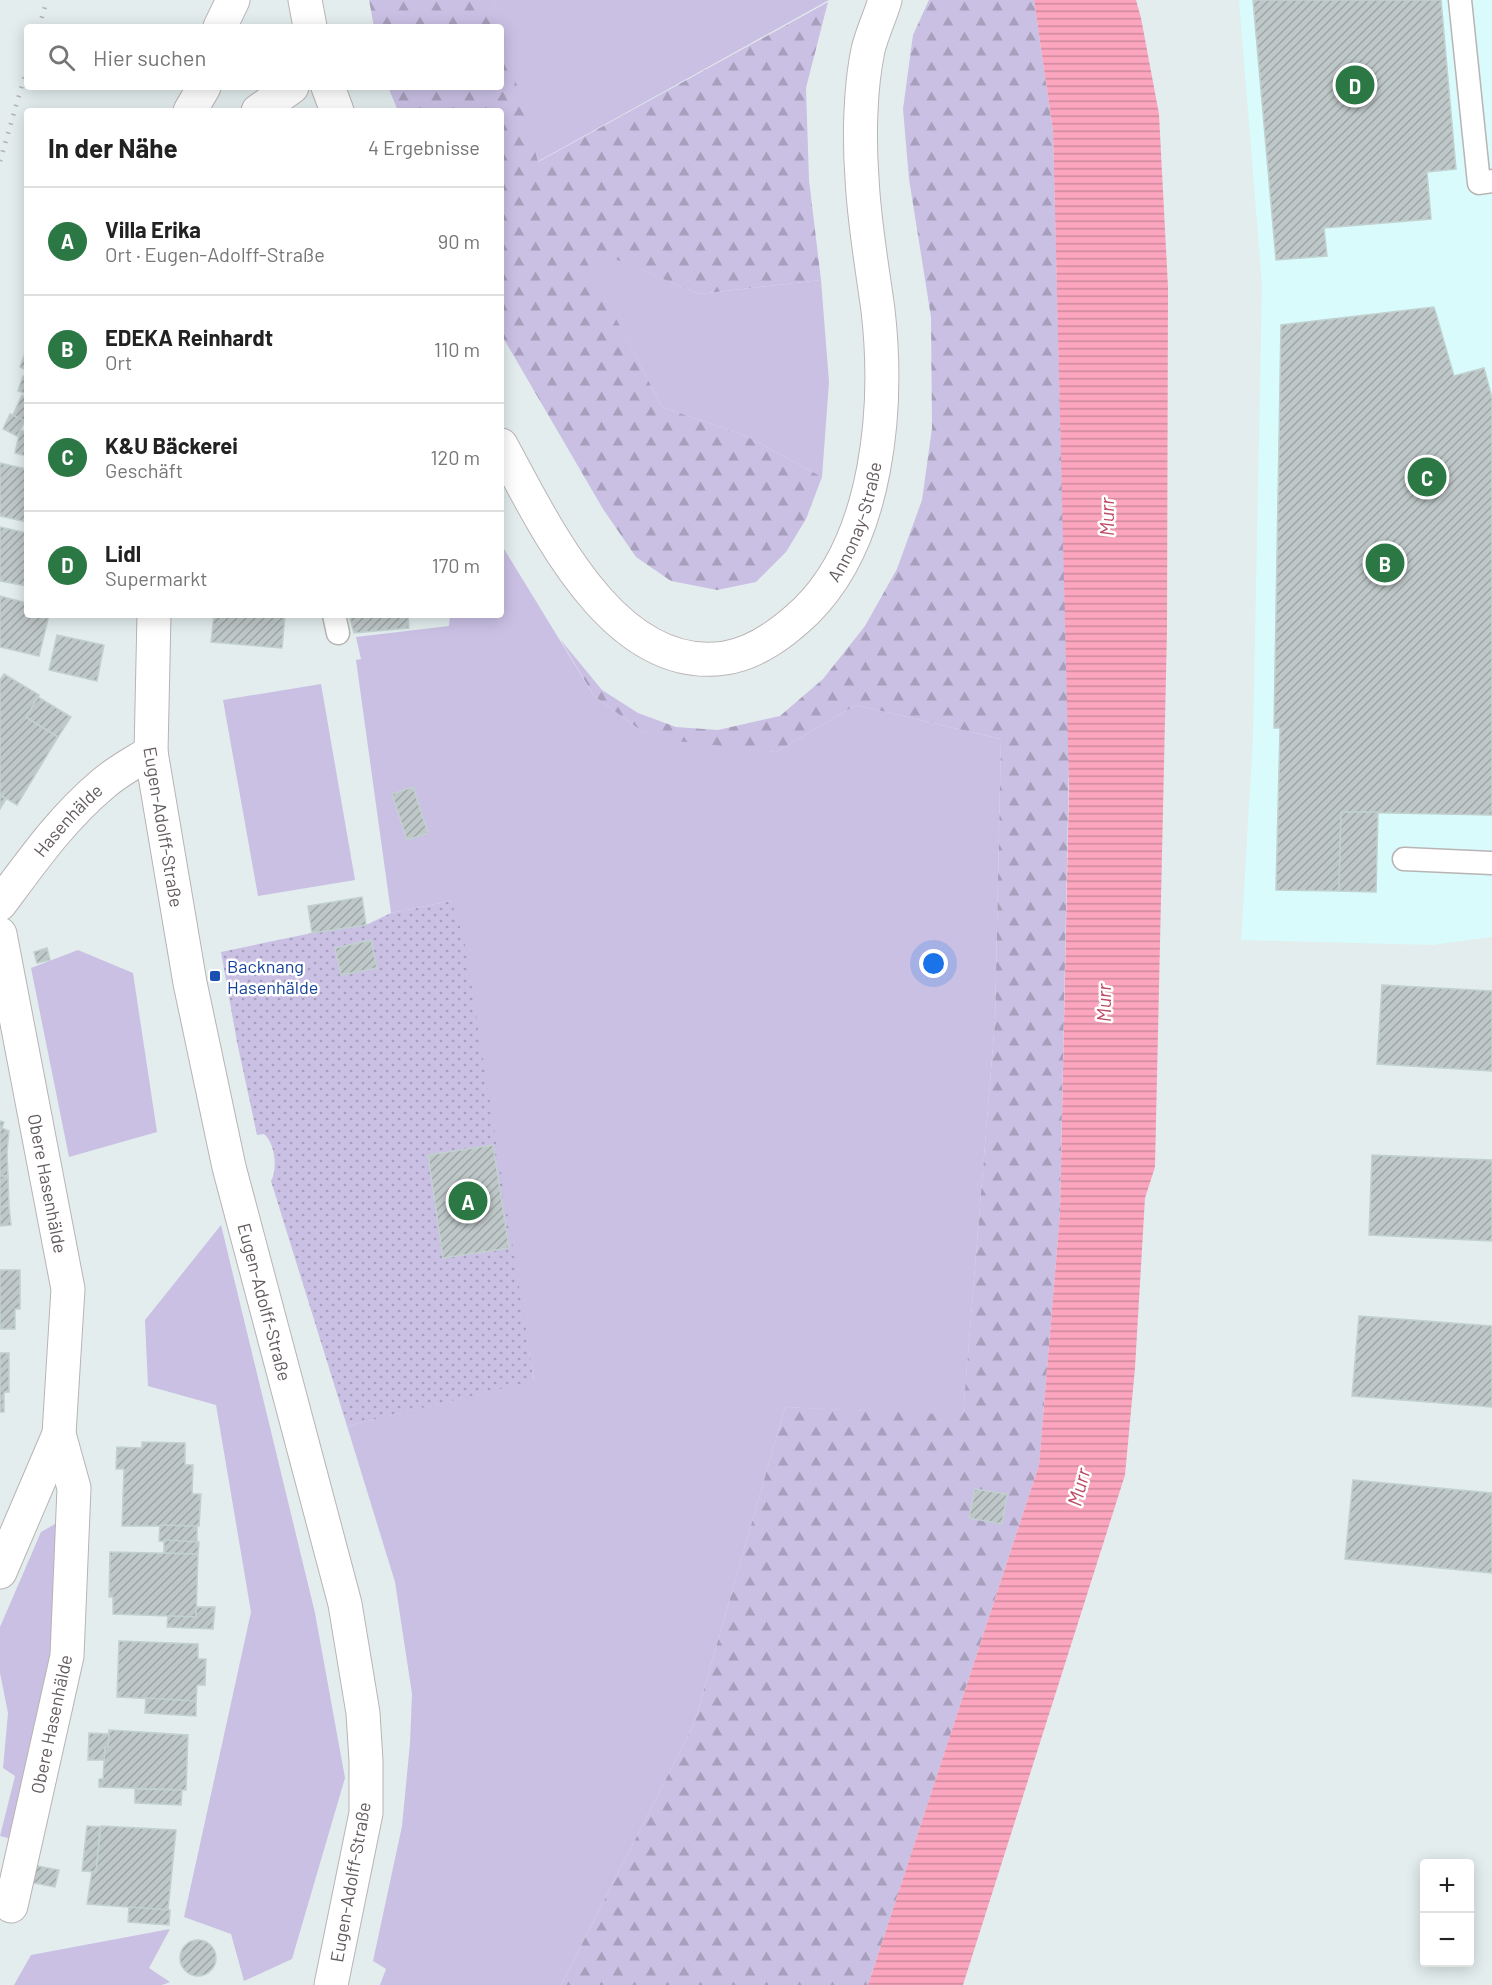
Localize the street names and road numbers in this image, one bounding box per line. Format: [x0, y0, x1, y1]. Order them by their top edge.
street label: Annonay-Straße [822, 460, 886, 586]
street label: Eugen-Adolff-Straße [139, 745, 188, 909]
street label: Hasenhälde [29, 779, 107, 861]
street label: Obere Hasenhälde [24, 1112, 72, 1255]
street label: Eugen-Adolff-Straße [233, 1221, 296, 1383]
street label: Obere Hasenhälde [26, 1653, 76, 1795]
street label: Eugen-Adolff-Straße [325, 1800, 375, 1964]

